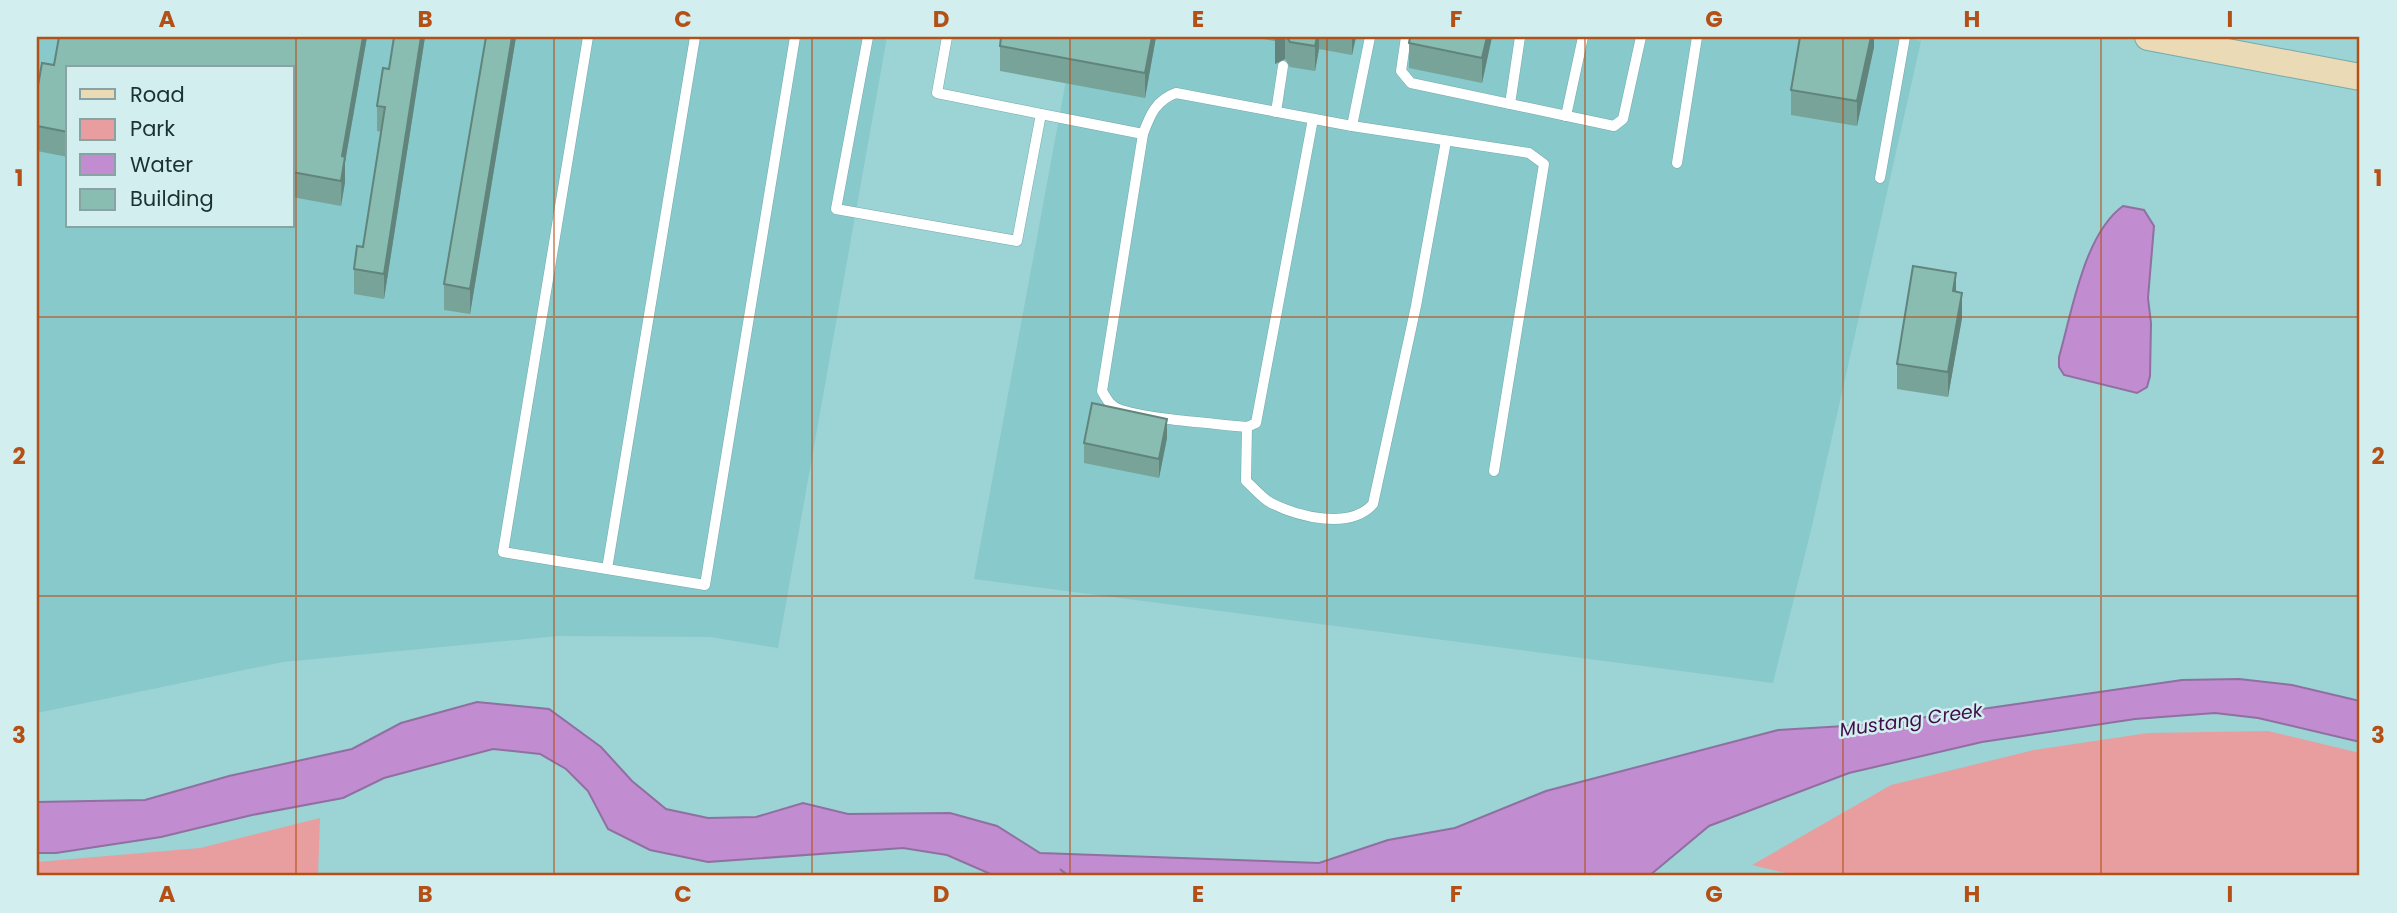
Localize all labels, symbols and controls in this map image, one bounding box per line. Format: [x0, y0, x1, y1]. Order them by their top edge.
text: A [159, 3, 176, 35]
text: B [417, 3, 433, 35]
text: C [674, 3, 692, 35]
text: D [933, 3, 949, 35]
text: E [1192, 3, 1204, 35]
text: F [1450, 3, 1462, 35]
text: G [1705, 3, 1723, 35]
text: H [1964, 3, 1980, 35]
text: I [2227, 3, 2233, 35]
legend [66, 66, 294, 228]
text: Road [130, 80, 185, 109]
text: Park [130, 114, 175, 143]
text: Water [130, 150, 193, 179]
text: 1 [15, 162, 23, 194]
text: 1 [2374, 162, 2382, 194]
text: Building [130, 184, 214, 213]
text: 2 [12, 440, 26, 472]
text: 2 [2371, 440, 2385, 472]
water label: Mustang Creek [1838, 696, 1985, 743]
text: 3 [12, 719, 26, 751]
text: 3 [2371, 719, 2385, 751]
text: A [159, 878, 176, 910]
text: B [417, 878, 433, 910]
text: C [674, 878, 692, 910]
text: D [933, 878, 949, 910]
text: E [1192, 878, 1204, 910]
text: F [1450, 878, 1462, 910]
text: G [1705, 878, 1723, 910]
text: H [1964, 878, 1980, 910]
text: I [2227, 878, 2233, 910]

